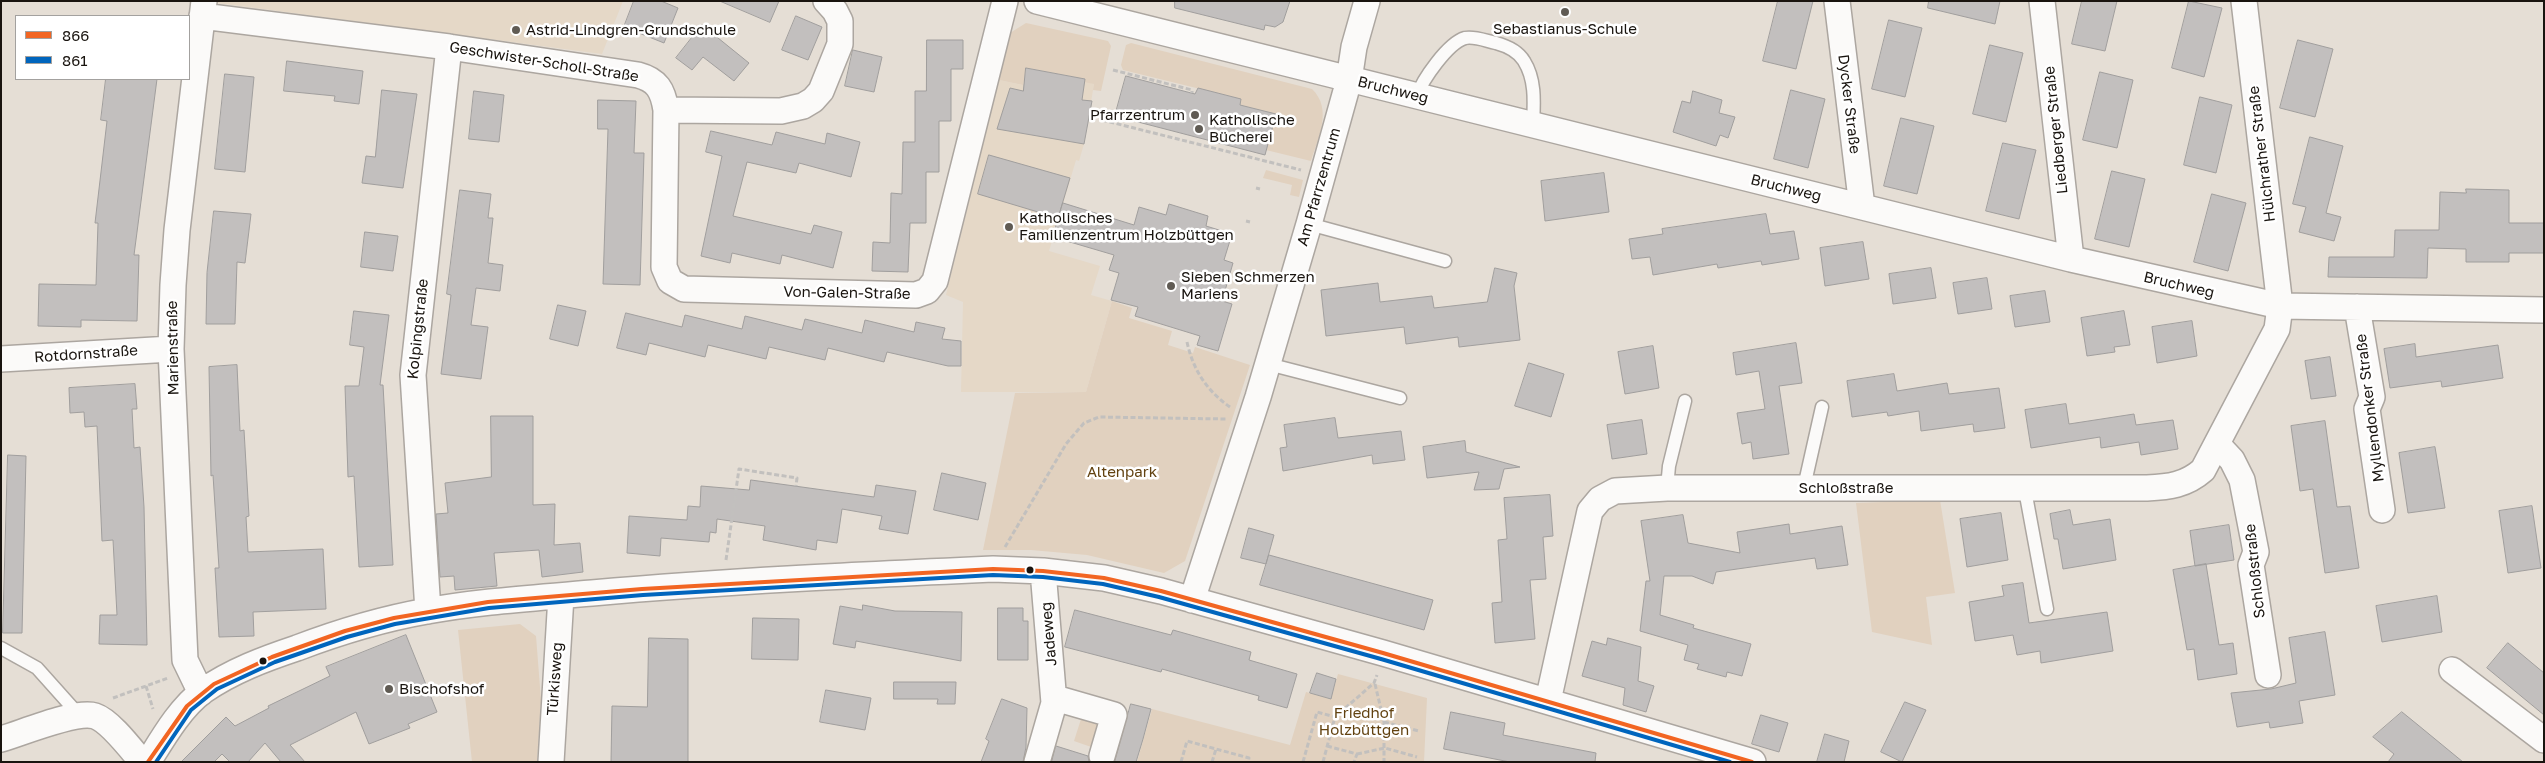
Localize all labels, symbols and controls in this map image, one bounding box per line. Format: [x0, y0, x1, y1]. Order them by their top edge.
marker: Sebastianus-Schule [1559, 6, 1571, 18]
legend [15, 15, 190, 80]
place label: Sebastianus-Schule [1493, 20, 1637, 38]
place label: Astrid-Lindgren-Grundschule [526, 21, 736, 39]
marker: Astrid-Lindgren-Grundschule [510, 24, 522, 36]
text: 866 [62, 26, 89, 44]
street label: Geschwister-Scholl-Straße [448, 38, 640, 86]
text: 861 [62, 51, 88, 69]
street label: Dycker Straße [1834, 53, 1864, 155]
street label: Liedberger Straße [2040, 65, 2072, 195]
street label: Bruchweg [1356, 73, 1430, 107]
street label: Hülchrather Straße [2245, 85, 2279, 223]
place label: Pfarrzentrum [1090, 106, 1185, 124]
marker: Pfarrzentrum [1189, 109, 1201, 121]
place label: Katholische Bücherei [1209, 111, 1295, 146]
marker: Katholische Bücherei [1193, 123, 1205, 135]
street label: Am Pfarrzentrum [1294, 126, 1344, 248]
street label: Bruchweg [1749, 171, 1823, 205]
place label: Katholisches Familienzentrum Holzbüttgen [1019, 209, 1234, 244]
marker: Katholisches Familienzentrum Holzbüttgen [1003, 221, 1015, 233]
place label: Sieben Schmerzen Mariens [1181, 268, 1315, 303]
street label: Bruchweg [2142, 268, 2216, 302]
street label: Kolpingstraße [404, 278, 432, 380]
marker: Sieben Schmerzen Mariens [1165, 280, 1177, 292]
street label: Von-Galen-Straße [783, 283, 911, 303]
street label: Marienstraße [163, 301, 183, 395]
street label: Myllendonker Straße [2352, 333, 2388, 483]
street label: Rotdornstraße [34, 341, 138, 367]
park label: Altenpark [1087, 463, 1157, 481]
street label: Schloßstraße [1799, 479, 1893, 497]
street label: Schloßstraße [2241, 523, 2269, 619]
unlabelled marker [1025, 565, 1035, 575]
street label: Jadeweg [1037, 601, 1061, 667]
street label: Türkisweg [543, 642, 567, 716]
unlabelled marker [258, 656, 268, 666]
place label: Bischofshof [399, 680, 484, 698]
marker: Bischofshof [383, 683, 395, 695]
park label: Friedhof Holzbüttgen [1319, 704, 1409, 739]

